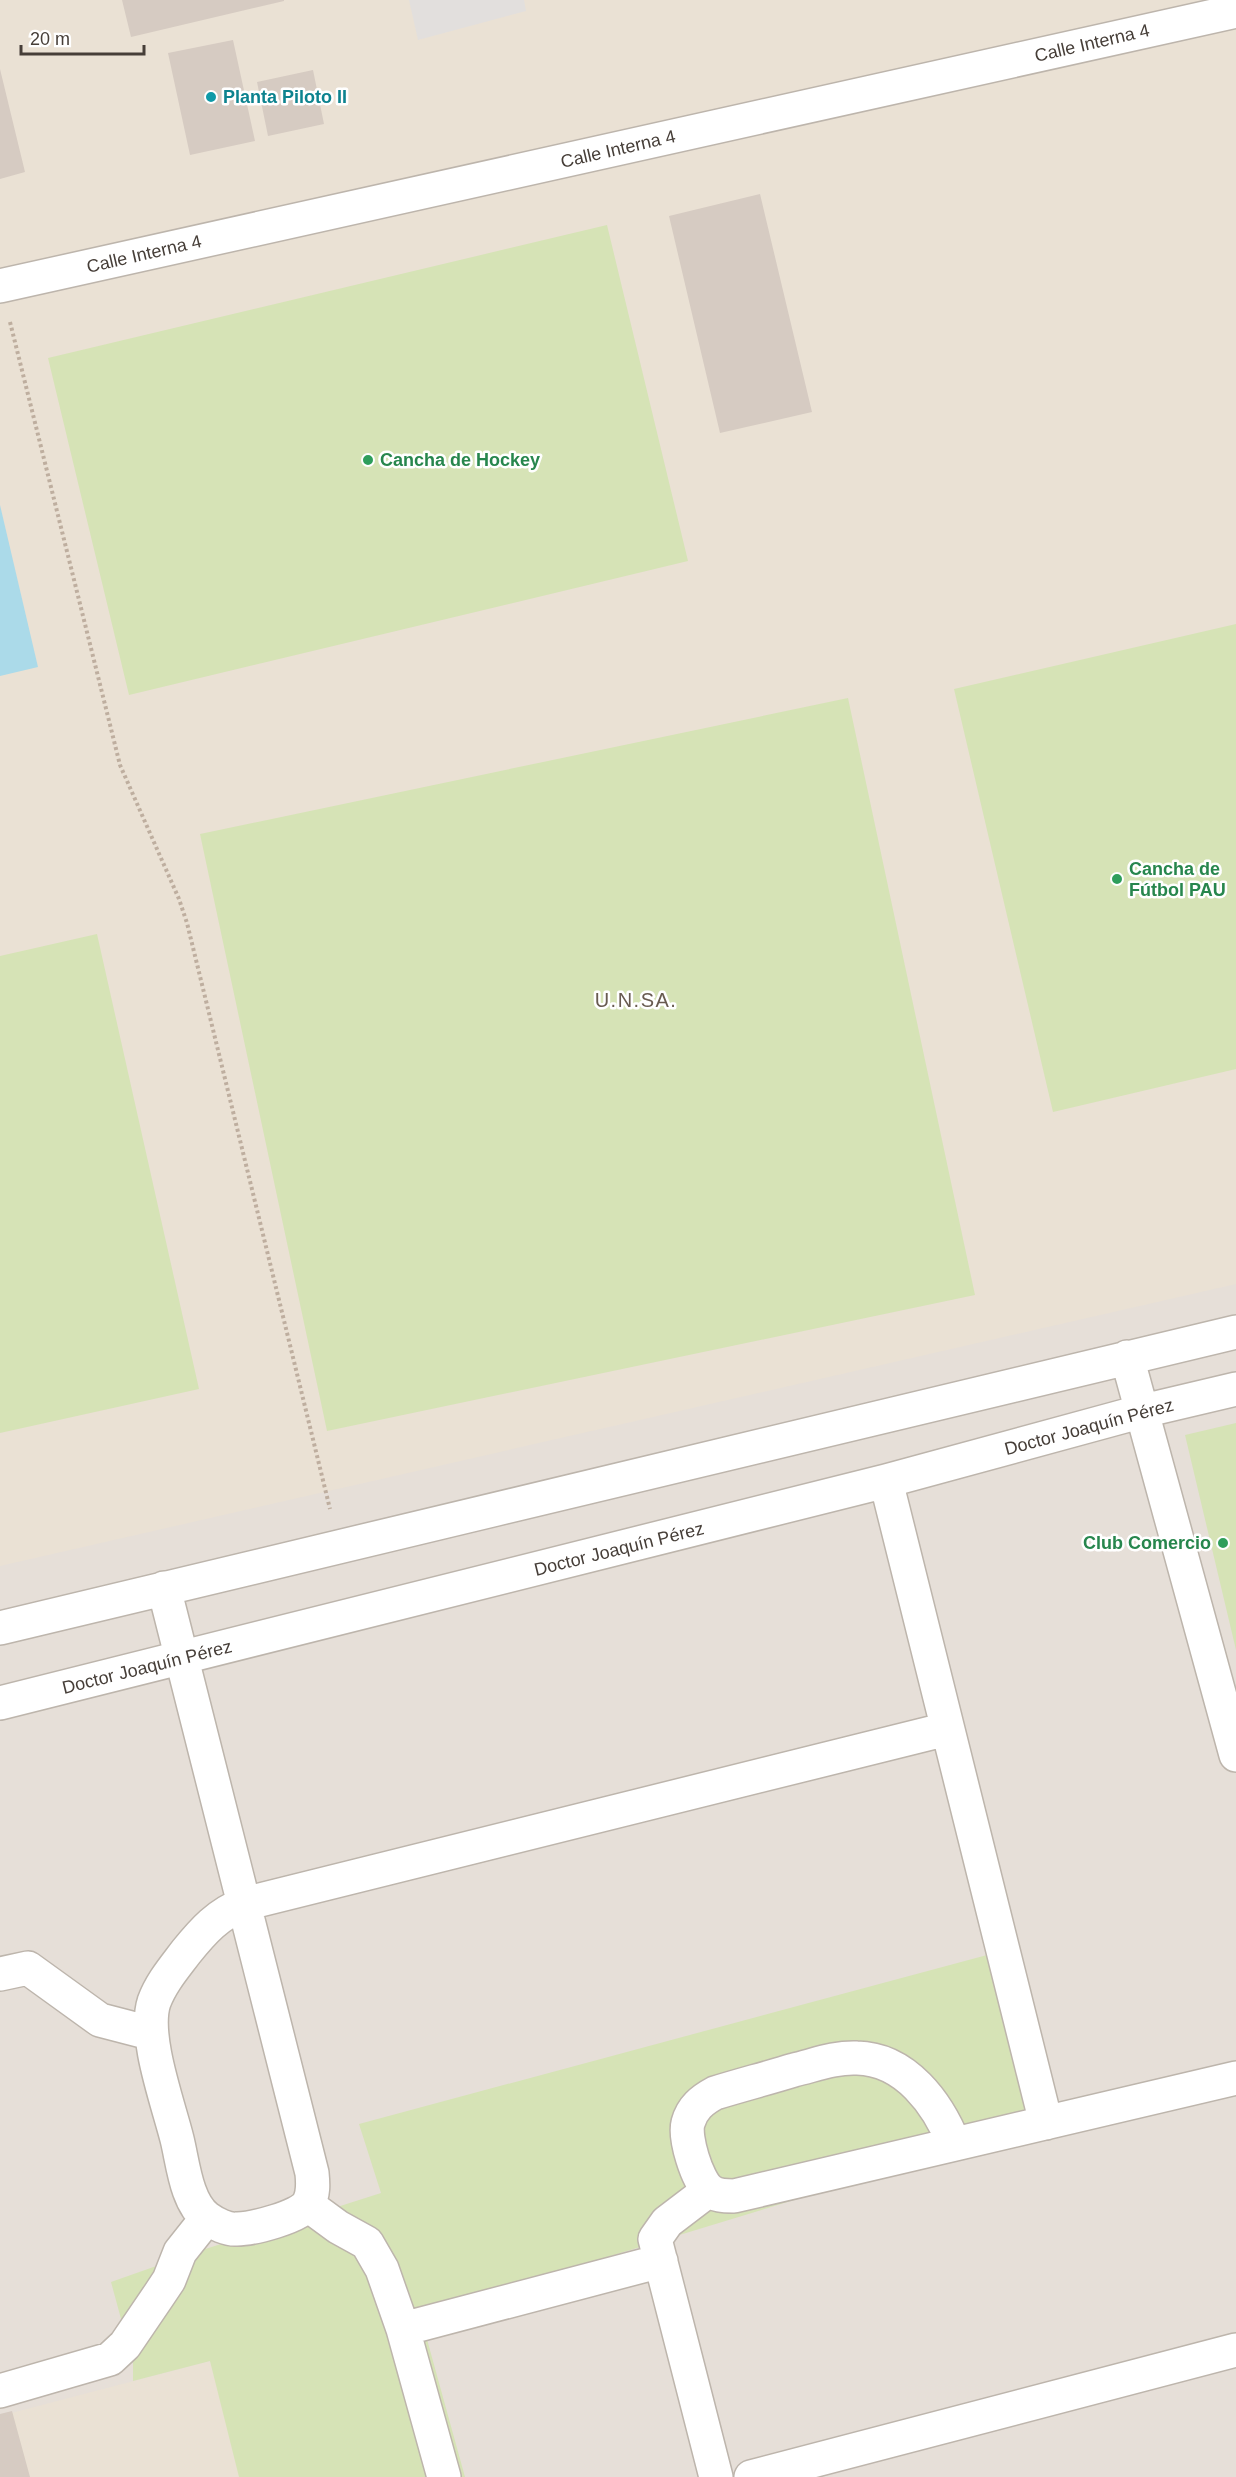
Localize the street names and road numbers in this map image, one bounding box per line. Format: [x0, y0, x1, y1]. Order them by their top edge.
street label: Calle Interna 4 [1033, 20, 1151, 66]
street label: Calle Interna 4 [559, 126, 677, 172]
street label: Calle Interna 4 [85, 231, 203, 277]
street label: Doctor Joaquín Pérez [1002, 1395, 1176, 1459]
street label: Doctor Joaquín Pérez [532, 1518, 706, 1580]
street label: Doctor Joaquín Pérez [60, 1636, 234, 1698]

